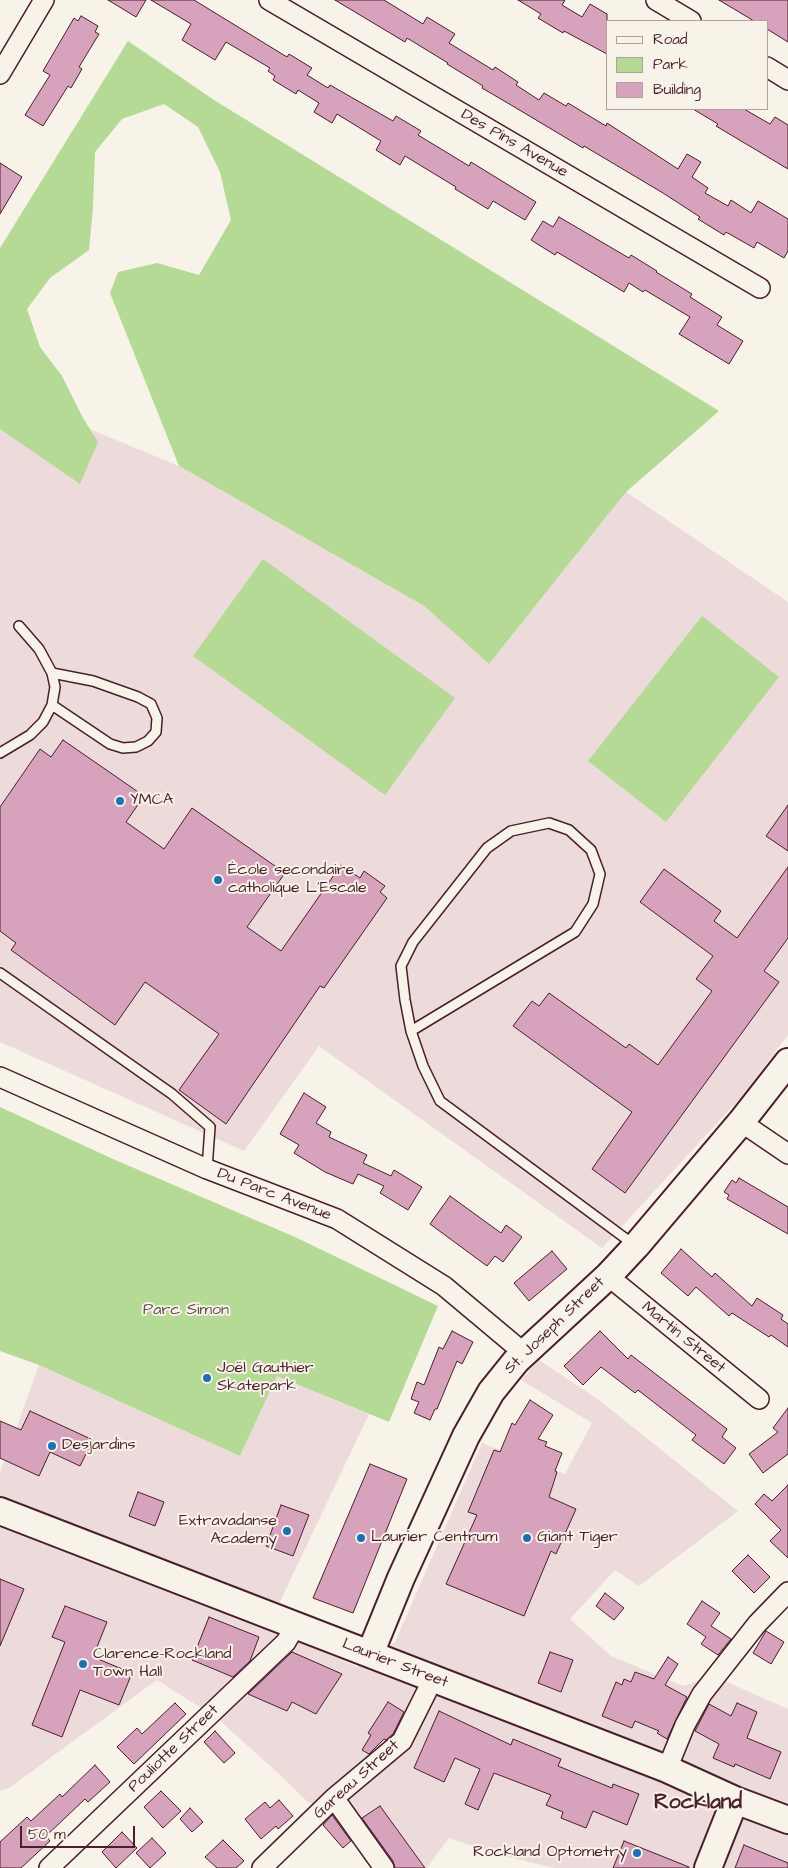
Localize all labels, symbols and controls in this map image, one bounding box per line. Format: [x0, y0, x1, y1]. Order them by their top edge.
legend [606, 20, 768, 110]
text: Road [653, 29, 687, 50]
text: Park [653, 54, 688, 75]
text: Building [653, 79, 701, 100]
street label: Des Pins Avenue [457, 106, 571, 182]
place label: YMCA [130, 791, 173, 811]
marker: YMCA [114, 795, 126, 807]
place label: École secondaire catholique L'Escale [228, 861, 367, 899]
marker: École secondaire catholique L'Escale [212, 874, 224, 886]
street label: Du Parc Avenue [214, 1164, 334, 1226]
street label: St. Joseph Street [501, 1273, 609, 1379]
street label: Martin Street [637, 1298, 729, 1378]
park label: Parc Simon [143, 1301, 229, 1321]
place label: Joël Gauthier Skatepark [217, 1359, 314, 1397]
marker: Joël Gauthier Skatepark [201, 1372, 213, 1384]
place label: Desjardins [62, 1436, 136, 1456]
marker: Desjardins [46, 1440, 58, 1452]
place label: Extravadanse Academy [179, 1512, 277, 1550]
marker: Extravadanse Academy [281, 1525, 293, 1537]
place label: Laurier Centrum [371, 1528, 497, 1548]
place label: Giant Tiger [537, 1528, 618, 1548]
marker: Laurier Centrum [355, 1532, 367, 1544]
marker: Giant Tiger [521, 1532, 533, 1544]
street label: Laurier Street [339, 1635, 451, 1693]
place label: Clarence-Rockland Town Hall [93, 1645, 231, 1683]
marker: Clarence-Rockland Town Hall [77, 1658, 89, 1670]
street label: Pouliotte Street [125, 1701, 223, 1797]
street label: Gareau Street [310, 1736, 404, 1824]
district label: Rockland [654, 1791, 742, 1817]
scale bar [22, 1816, 138, 1848]
text: 50 m [28, 1824, 66, 1845]
place label: Rockland Optometry [473, 1843, 627, 1863]
marker: Rockland Optometry [631, 1847, 643, 1859]

